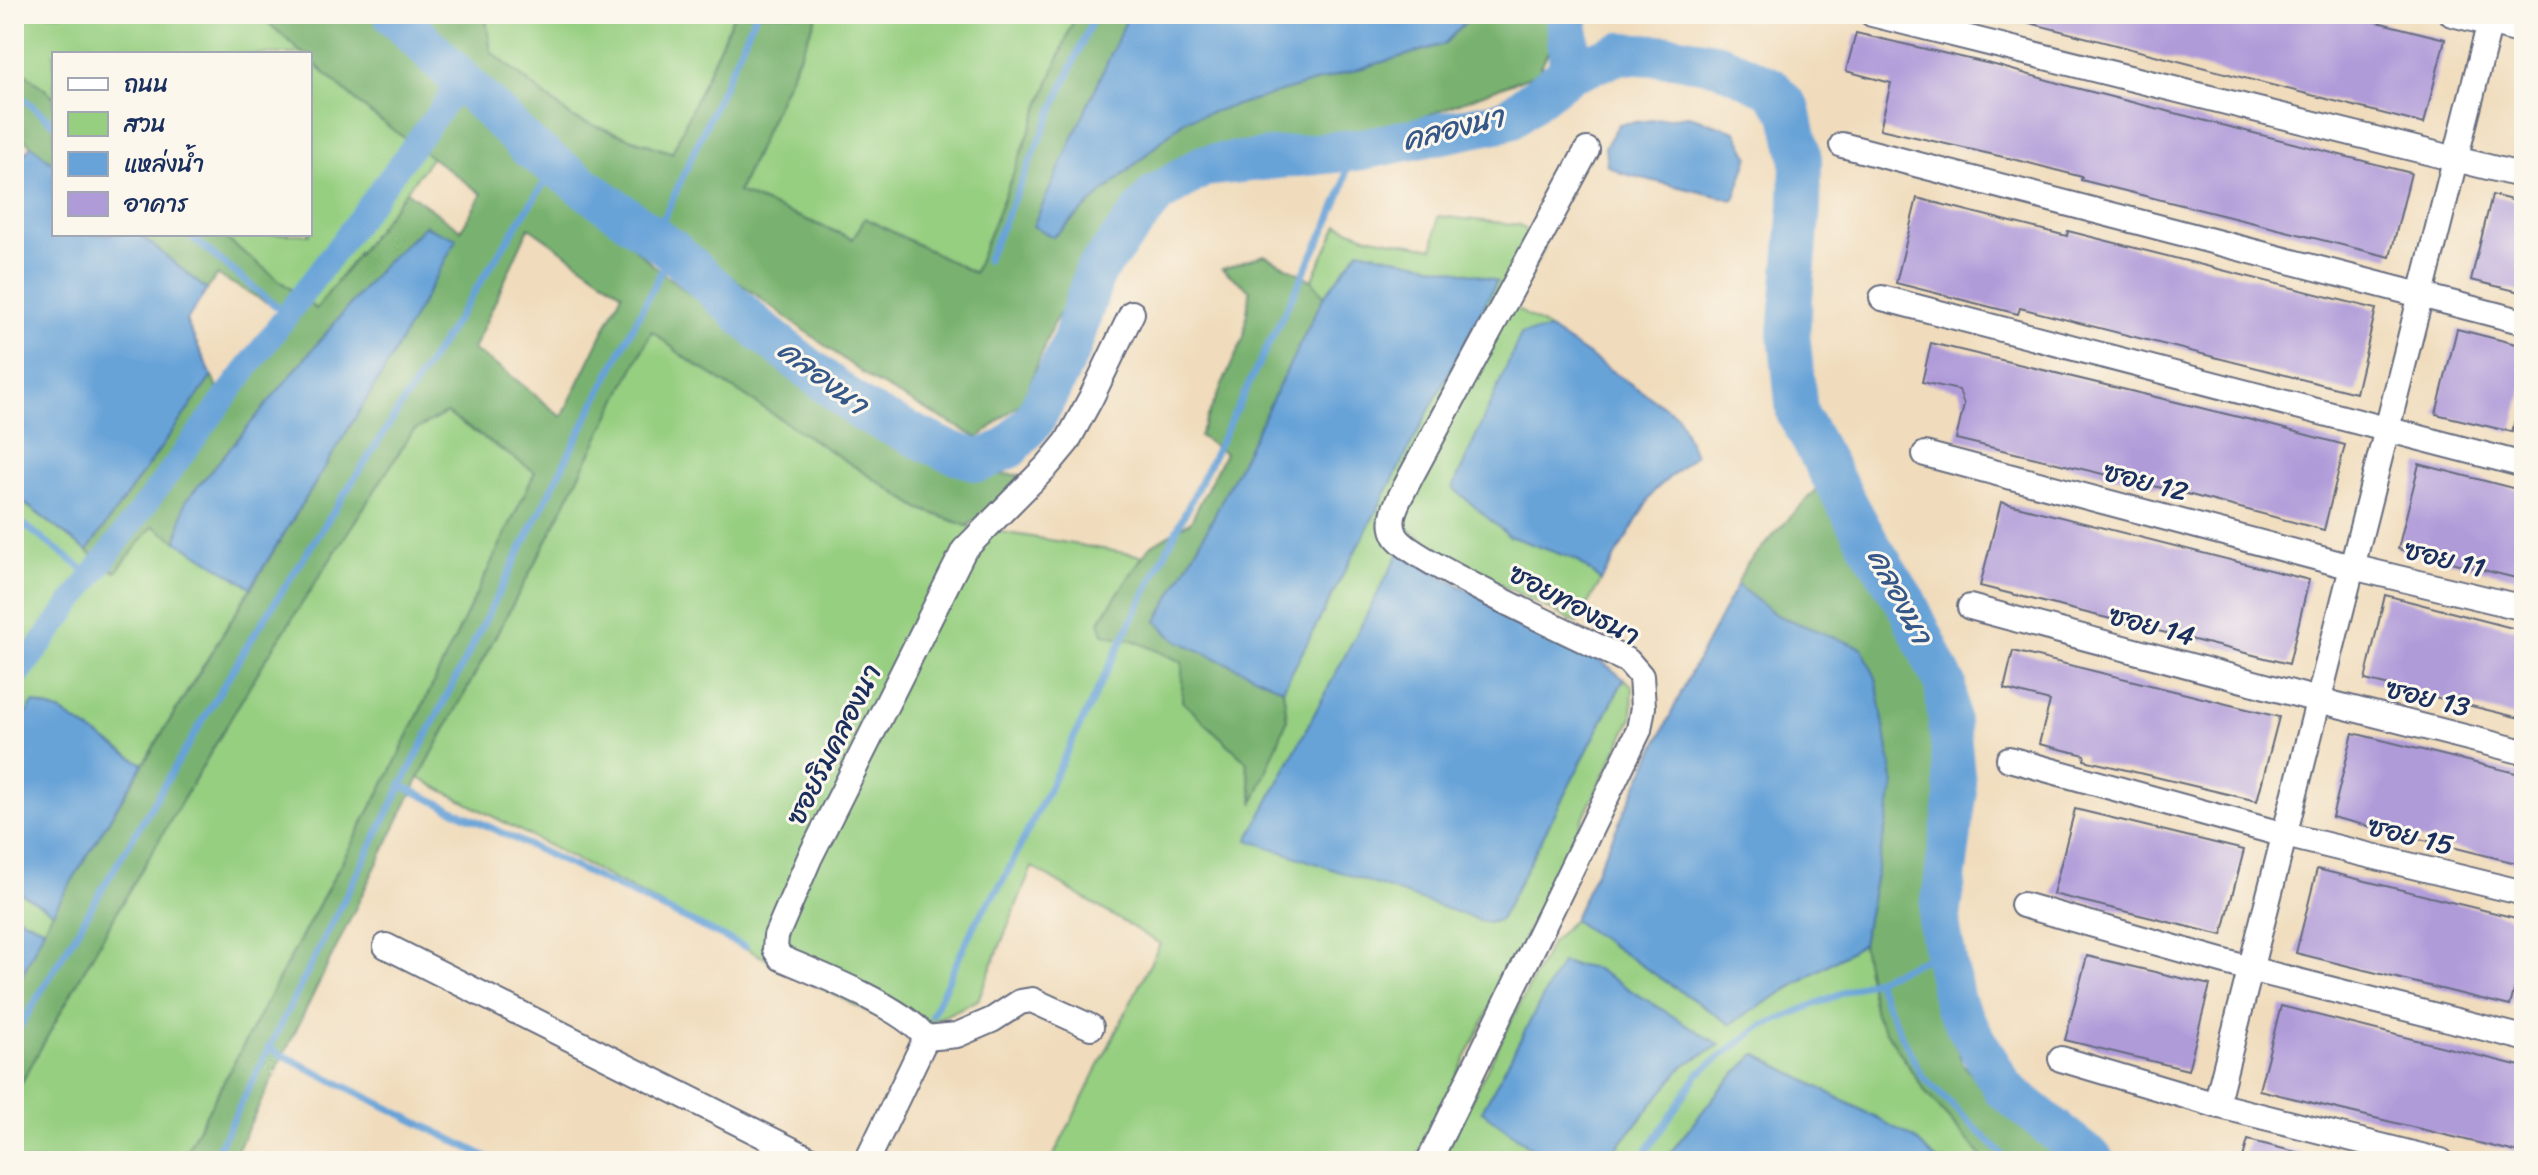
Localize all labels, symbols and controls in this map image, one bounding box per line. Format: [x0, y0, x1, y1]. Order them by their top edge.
legend [52, 52, 312, 236]
text: ถนน [124, 63, 169, 105]
water label: คลองนา [1397, 89, 1512, 167]
text: สวน [123, 103, 166, 145]
text: แหล่งน้ำ [124, 143, 204, 185]
text: อาคาร [123, 183, 189, 225]
water label: คลองนา [766, 324, 882, 431]
street label: ซอย 12 [2098, 447, 2194, 516]
street label: ซอย 11 [2399, 525, 2491, 592]
water label: คลองนา [1852, 538, 1949, 656]
street label: ซอยทองธนา [1500, 549, 1649, 660]
street label: ซอย 14 [2103, 591, 2200, 660]
street label: ซอยริมคลองนา [772, 655, 895, 834]
street label: ซอย 13 [2381, 663, 2475, 732]
street label: ซอย 15 [2363, 801, 2459, 870]

